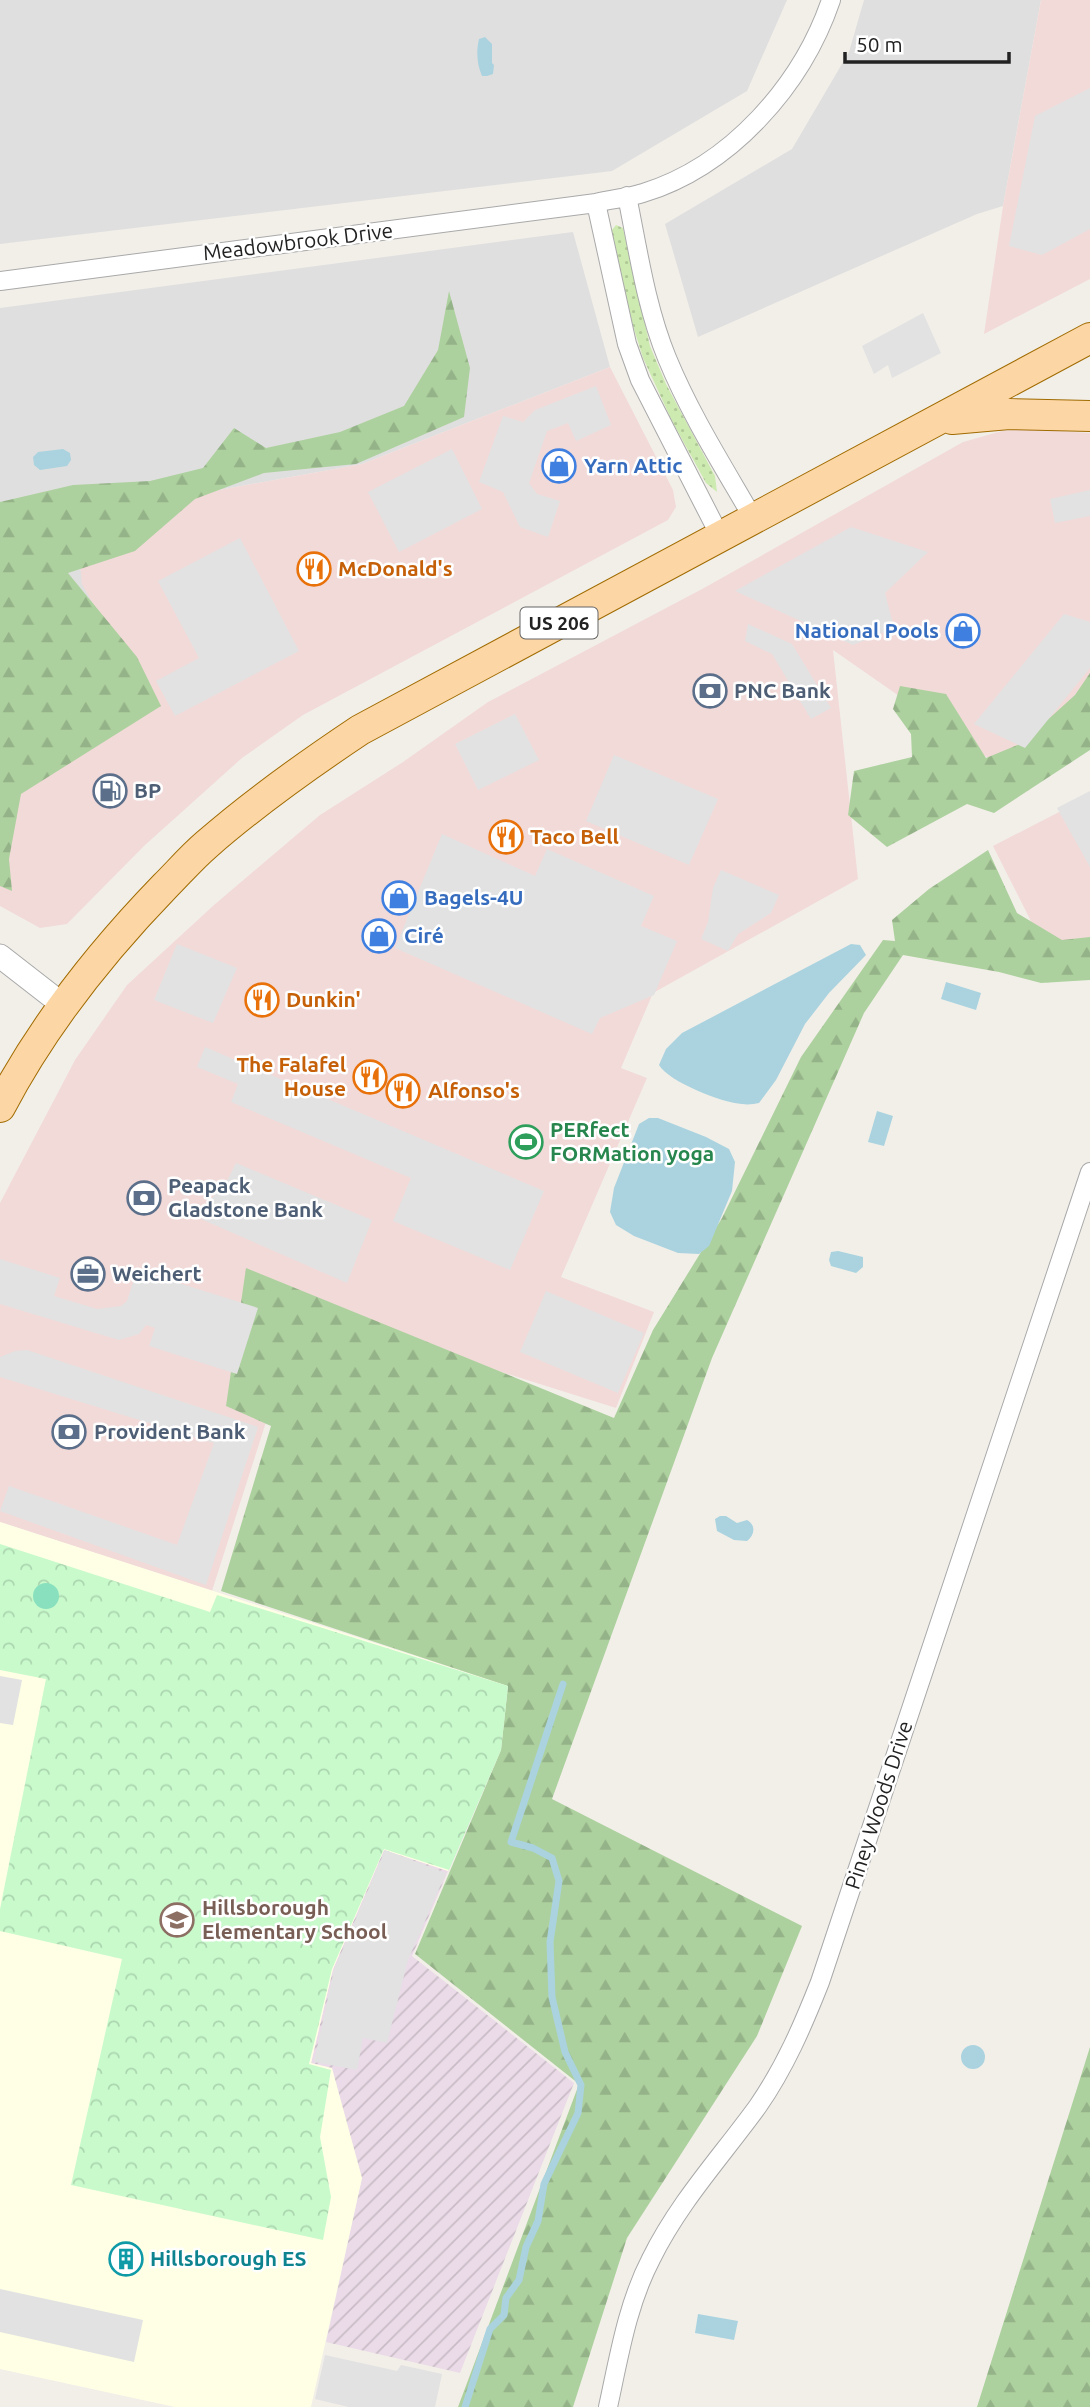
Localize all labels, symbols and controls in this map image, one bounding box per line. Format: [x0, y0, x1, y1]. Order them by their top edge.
scale bar [845, 21, 1010, 65]
text: 50 m [856, 32, 903, 56]
street label: Meadowbrook Drive [201, 217, 394, 265]
shop icon: Yarn Attic [540, 447, 578, 485]
place label: Yarn Attic [584, 453, 682, 477]
restaurant icon: McDonald's [295, 550, 333, 588]
place label: McDonald's [338, 556, 453, 580]
road number: US 206 [520, 608, 598, 638]
shop icon: National Pools [944, 612, 982, 650]
place label: National Pools [795, 618, 939, 642]
bank icon: PNC Bank [691, 672, 729, 710]
place label: PNC Bank [734, 678, 831, 702]
fuel station icon: BP [91, 772, 129, 810]
place label: BP [134, 778, 161, 802]
restaurant icon: Taco Bell [487, 818, 525, 856]
place label: Taco Bell [530, 824, 619, 848]
shop icon: Bagels-4U [380, 879, 418, 917]
place label: Bagels-4U [424, 885, 524, 909]
shop icon: Ciré [360, 917, 398, 955]
place label: Ciré [404, 923, 444, 947]
restaurant icon: Dunkin' [243, 981, 281, 1019]
place label: Dunkin' [286, 987, 361, 1011]
place label: The Falafel House [236, 1052, 346, 1100]
restaurant icon: The Falafel House [351, 1058, 389, 1096]
restaurant icon: Alfonso's [384, 1072, 422, 1110]
place label: Alfonso's [428, 1078, 520, 1102]
place label: PERfect FORMation yoga [550, 1117, 714, 1165]
sports icon: PERfect FORMation yoga [507, 1123, 545, 1161]
place label: Peapack Gladstone Bank [168, 1173, 323, 1221]
bank icon: Peapack Gladstone Bank [125, 1179, 163, 1217]
office icon: Weichert [69, 1255, 107, 1293]
place label: Weichert [112, 1261, 202, 1285]
bank icon: Provident Bank [50, 1413, 88, 1451]
place label: Provident Bank [94, 1419, 246, 1443]
street label: Piney Woods Drive [839, 1717, 917, 1892]
place label: Hillsborough Elementary School [202, 1895, 387, 1943]
school or university icon: Hillsborough Elementary School [158, 1901, 196, 1939]
building icon: Hillsborough ES [107, 2240, 145, 2278]
place label: Hillsborough ES [150, 2246, 306, 2270]

